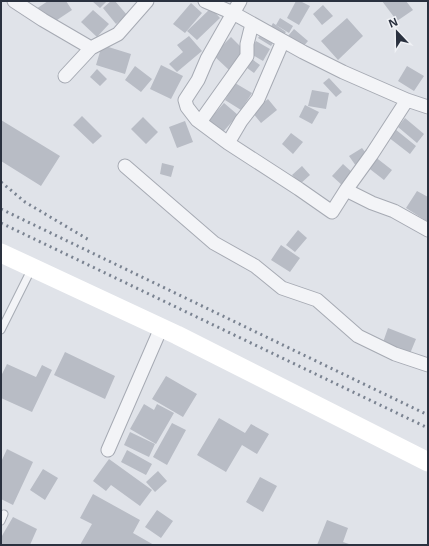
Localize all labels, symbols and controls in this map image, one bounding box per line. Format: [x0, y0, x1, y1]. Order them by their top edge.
north arrow [377, 12, 417, 52]
text: N [386, 14, 400, 31]

